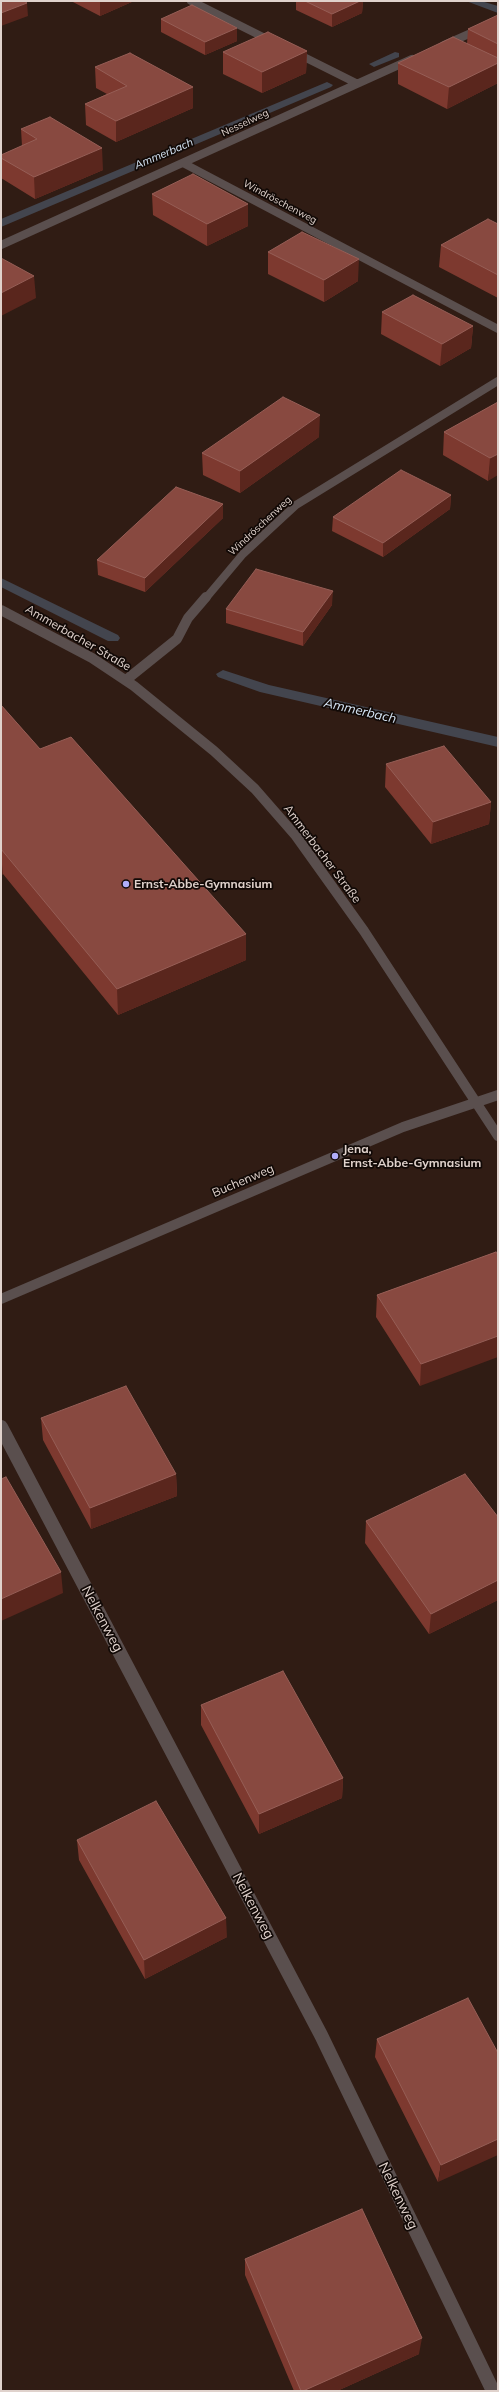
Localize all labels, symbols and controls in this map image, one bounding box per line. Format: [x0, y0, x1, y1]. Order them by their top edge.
street label: Nesselweg [219, 107, 271, 139]
water label: Ammerbach [133, 136, 195, 172]
street label: Windröschenweg [241, 178, 319, 226]
street label: Windröschenweg [226, 494, 294, 558]
street label: Ammerbacher Straße [23, 602, 133, 674]
water label: Ammerbach [322, 695, 398, 727]
street label: Ammerbacher Straße [280, 802, 364, 906]
place label: Ernst-Abbe-Gymnasium [134, 877, 272, 891]
marker: Ernst-Abbe-Gymnasium [121, 879, 131, 889]
place label: Jena, Ernst-Abbe-Gymnasium [343, 1142, 481, 1170]
marker: Jena, Ernst-Abbe-Gymnasium [330, 1151, 340, 1161]
street label: Buchenweg [210, 1162, 276, 1200]
street label: Nelkenweg [78, 1583, 126, 1655]
street label: Nelkenweg [229, 1870, 277, 1942]
street label: Nelkenweg [375, 2160, 421, 2232]

